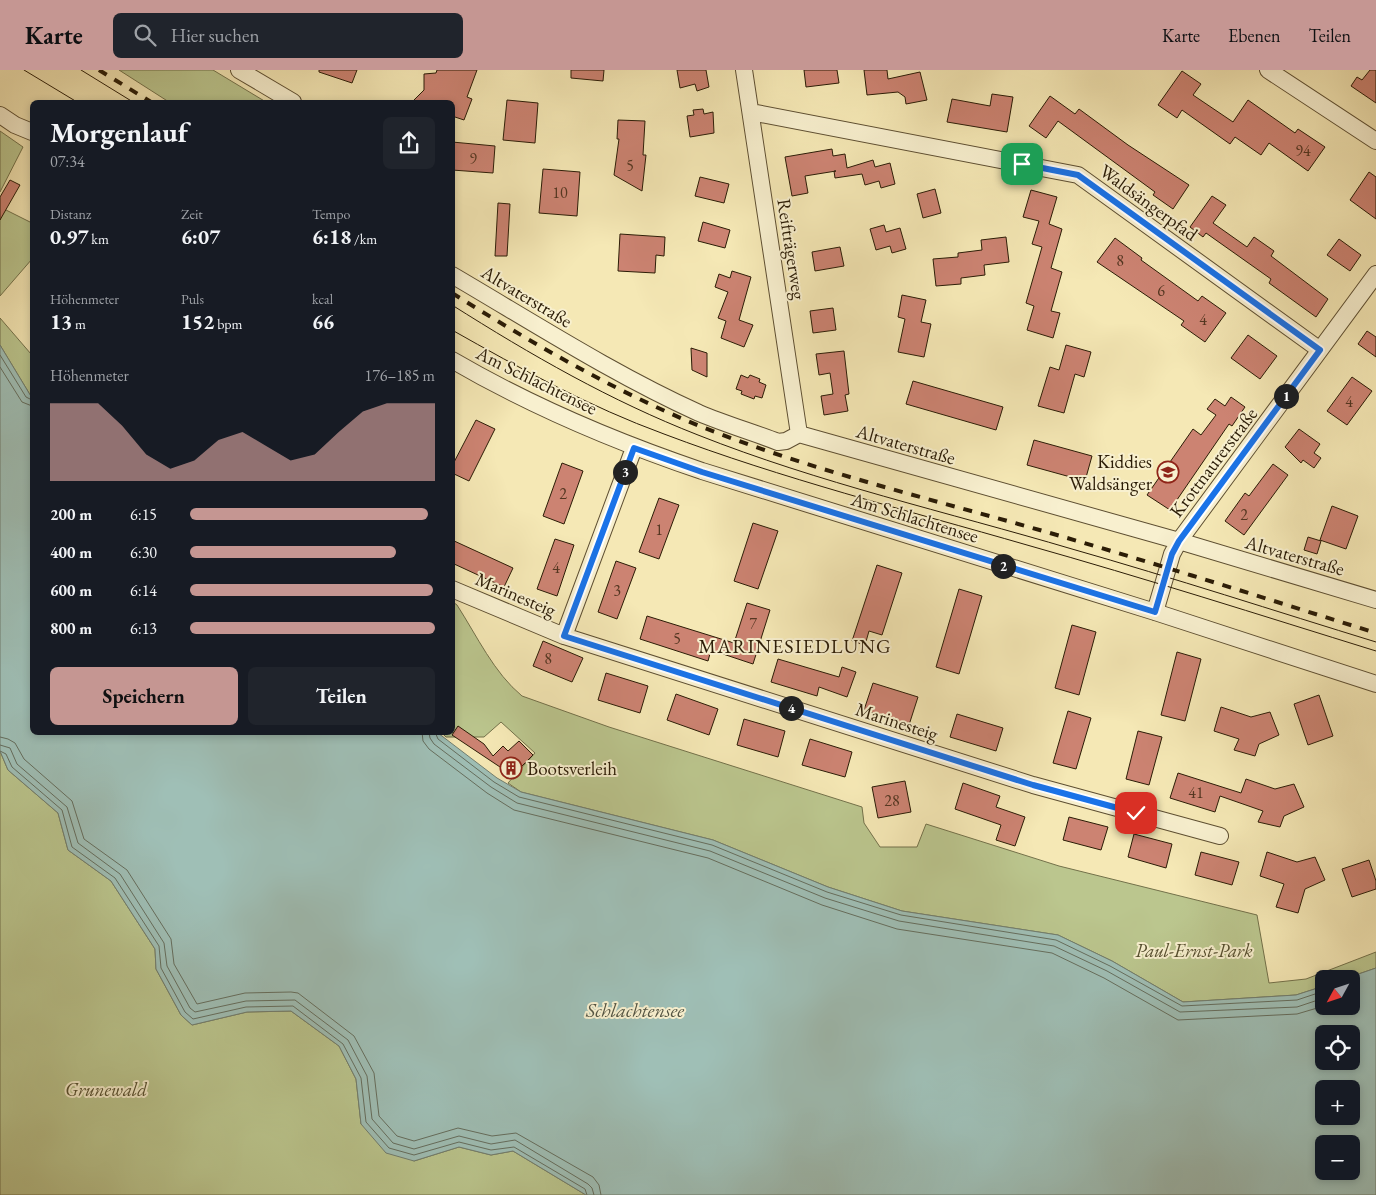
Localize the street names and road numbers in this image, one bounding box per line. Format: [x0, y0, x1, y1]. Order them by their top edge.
street label: Waldsängerpfad [1095, 158, 1203, 247]
street label: Reifträgerweg [771, 197, 812, 302]
street label: Altvaterstraße [476, 259, 577, 333]
street label: Am Schlachtensee [471, 340, 602, 421]
street label: Krottnaurerstraße [1164, 402, 1263, 522]
street label: Altvaterstraße [852, 418, 958, 471]
street label: Am Schlachtensee [847, 486, 982, 549]
street label: Altvaterstraße [1241, 529, 1347, 582]
street label: Marinesteig [472, 566, 561, 623]
street label: Marinesteig [852, 696, 942, 747]

